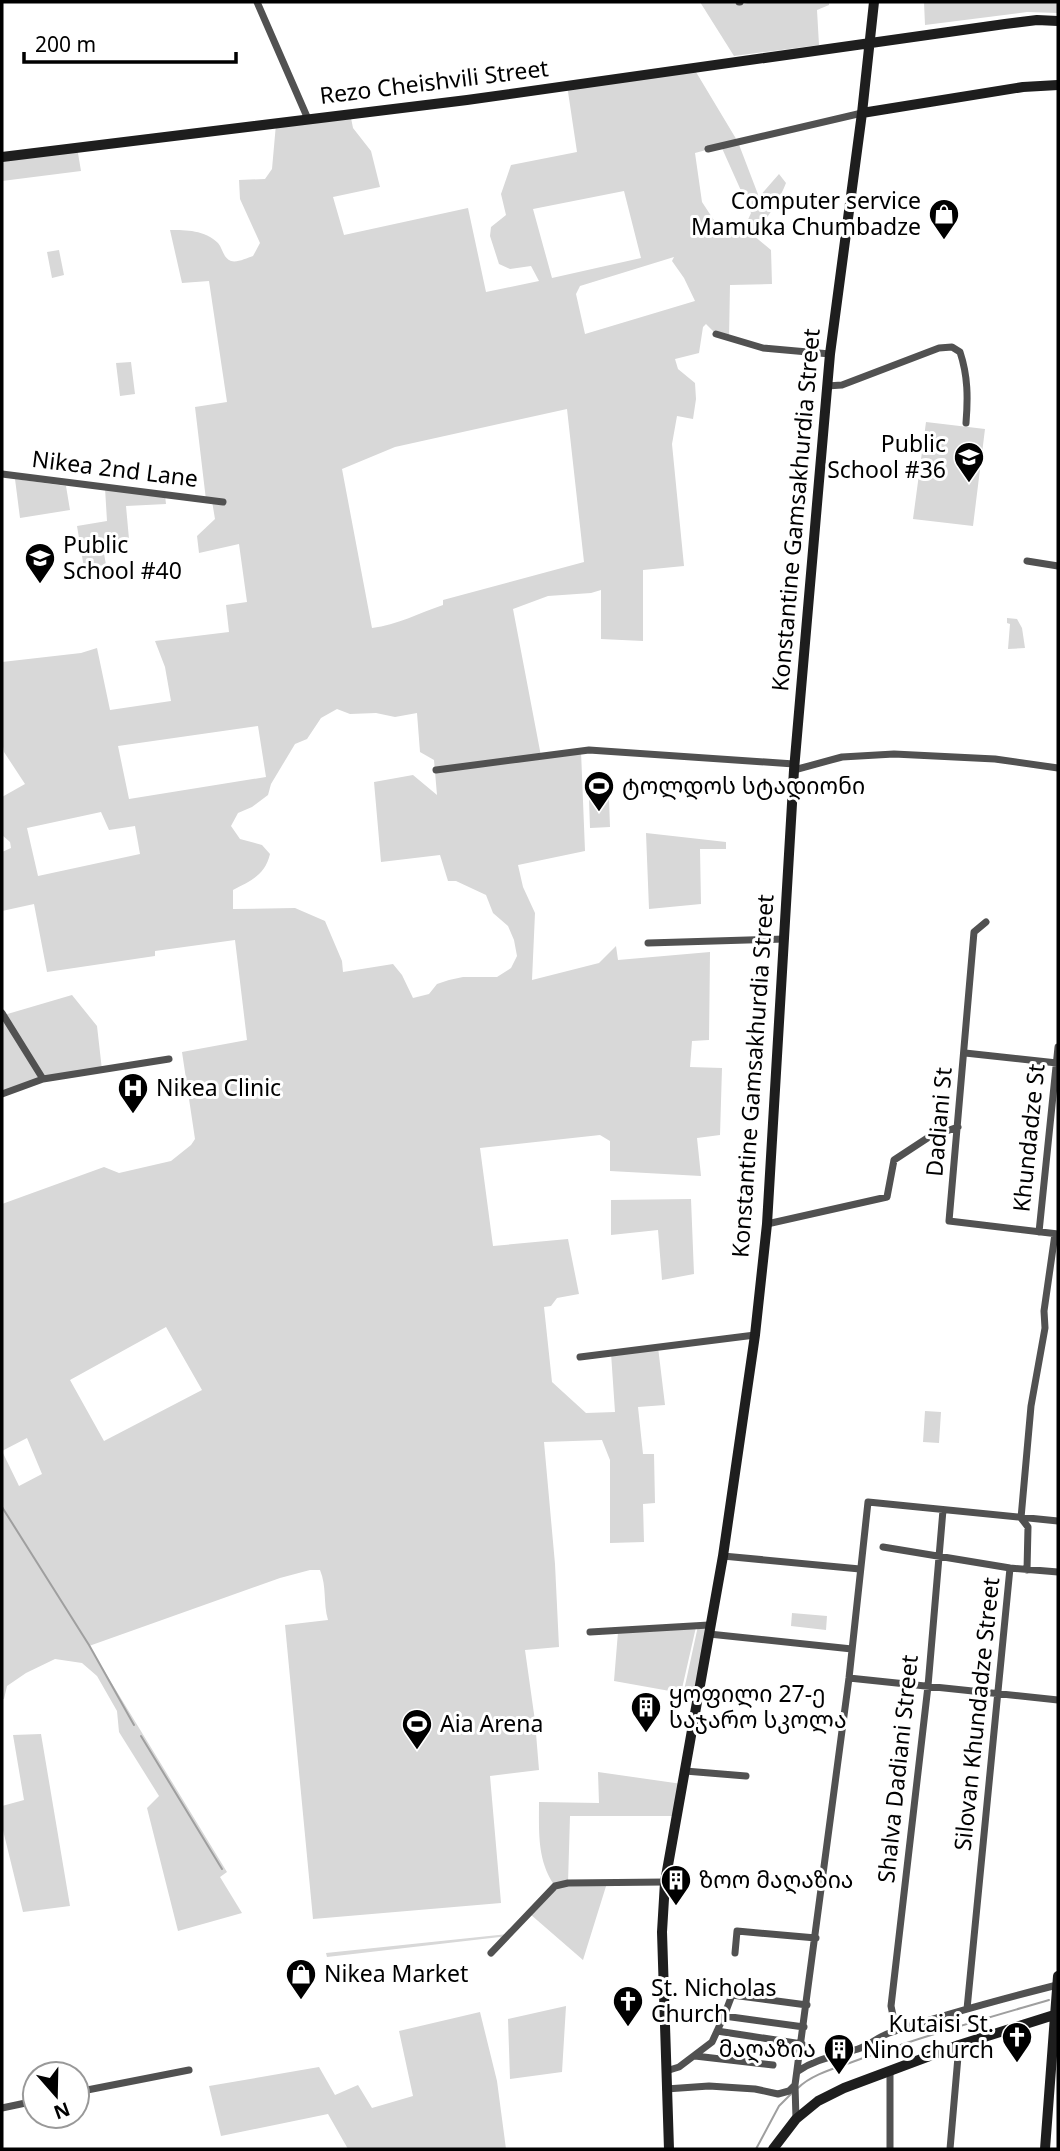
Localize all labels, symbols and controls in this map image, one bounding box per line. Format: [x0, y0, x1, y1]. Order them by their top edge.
scale bar [24, 21, 236, 65]
text: 200 m [35, 30, 96, 58]
street label: Rezo Cheishvili Street [318, 51, 550, 111]
place label: Computer service Mamuka Chumbadze [691, 184, 921, 242]
shop icon: Computer service Mamuka Chumbadze [927, 197, 961, 241]
street label: Konstantine Gamsakhurdia Street [763, 327, 827, 693]
place label: Public School #36 [827, 427, 946, 485]
school or university icon: Public School #36 [952, 440, 986, 484]
street label: Nikea 2nd Lane [30, 442, 200, 494]
place label: Public School #40 [63, 528, 182, 586]
school or university icon: Public School #40 [23, 541, 57, 585]
sports icon: ტოლდოს სტადიონი [582, 769, 616, 813]
place label: ტოლდოს სტადიონი [622, 769, 865, 801]
street label: Konstantine Gamsakhurdia Street [723, 893, 781, 1259]
street label: Khundadze St [1004, 1062, 1052, 1214]
street label: Dadiani St [917, 1066, 959, 1178]
hospital icon: Nikea Clinic [116, 1071, 150, 1115]
place label: Nikea Clinic [156, 1071, 281, 1103]
street label: Silovan Khundadze Street [946, 1576, 1006, 1852]
street label: Shalva Dadiani Street [869, 1653, 925, 1885]
place label: ყოფილი 27-ე საჯარო სკოლა [669, 1677, 847, 1735]
building icon: ყოფილი 27-ე საჯარო სკოლა [629, 1690, 663, 1734]
sports icon: Aia Arena [400, 1707, 434, 1751]
place label: Aia Arena [440, 1707, 543, 1739]
building icon: ზოო მაღაზია [659, 1863, 693, 1907]
place label: ზოო მაღაზია [699, 1863, 853, 1895]
shop icon: Nikea Market [284, 1957, 318, 2001]
place label: Nikea Market [324, 1957, 468, 1989]
place label: St. Nicholas Church [651, 1971, 777, 2029]
church icon: St. Nicholas Church [611, 1984, 645, 2028]
place label: Kutaisi St. Nino church [863, 2007, 994, 2065]
church icon: Kutaisi St. Nino church [1000, 2020, 1034, 2064]
place label: მაღაზია [719, 2032, 816, 2064]
building icon: მაღაზია [822, 2032, 856, 2076]
north arrow [21, 2060, 91, 2130]
text: N [50, 2096, 74, 2126]

